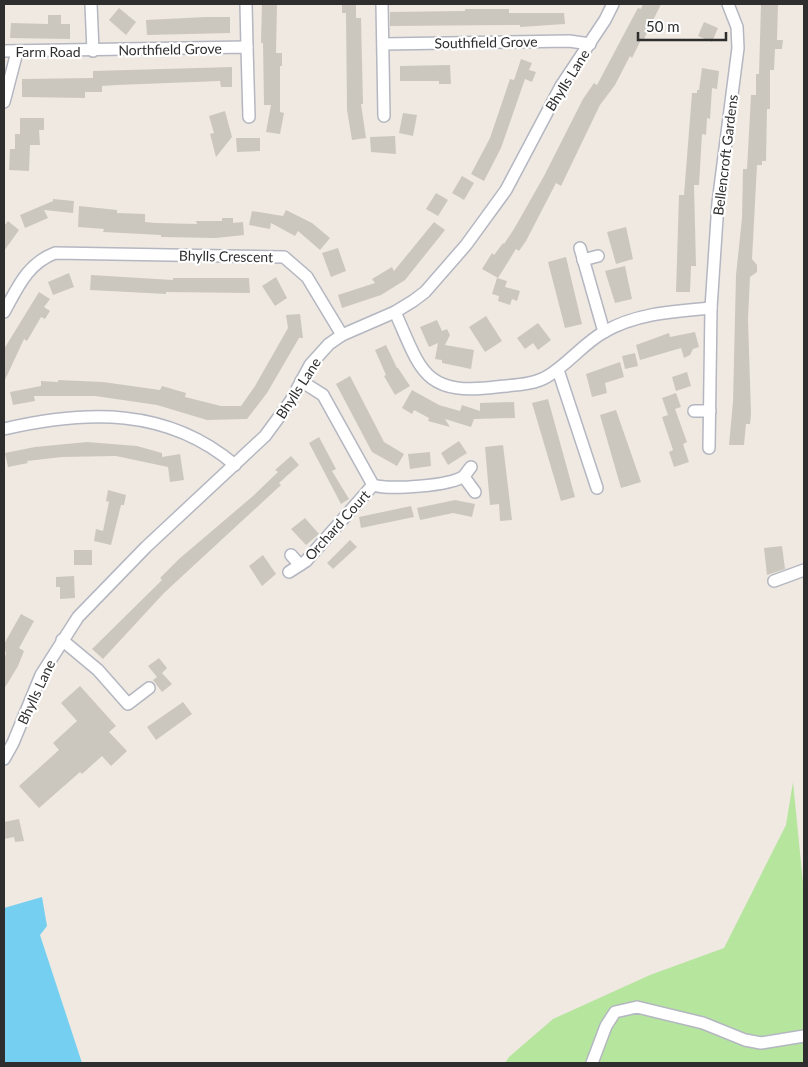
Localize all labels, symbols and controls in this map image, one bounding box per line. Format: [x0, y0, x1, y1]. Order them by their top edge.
scale bar [638, 10, 726, 42]
text: 50 m [646, 17, 680, 35]
street label: Southfield Grove [434, 33, 538, 51]
street label: Northfield Grove [118, 40, 222, 58]
street label: Farm Road [15, 43, 81, 60]
street label: Bhylls Lane [541, 46, 593, 114]
street label: Bellencroft Gardens [709, 94, 741, 216]
street label: Bhylls Crescent [179, 247, 273, 265]
street label: Bhylls Lane [272, 354, 324, 422]
street label: Orchard Court [301, 486, 373, 564]
street label: Bhylls Lane [14, 657, 58, 727]

